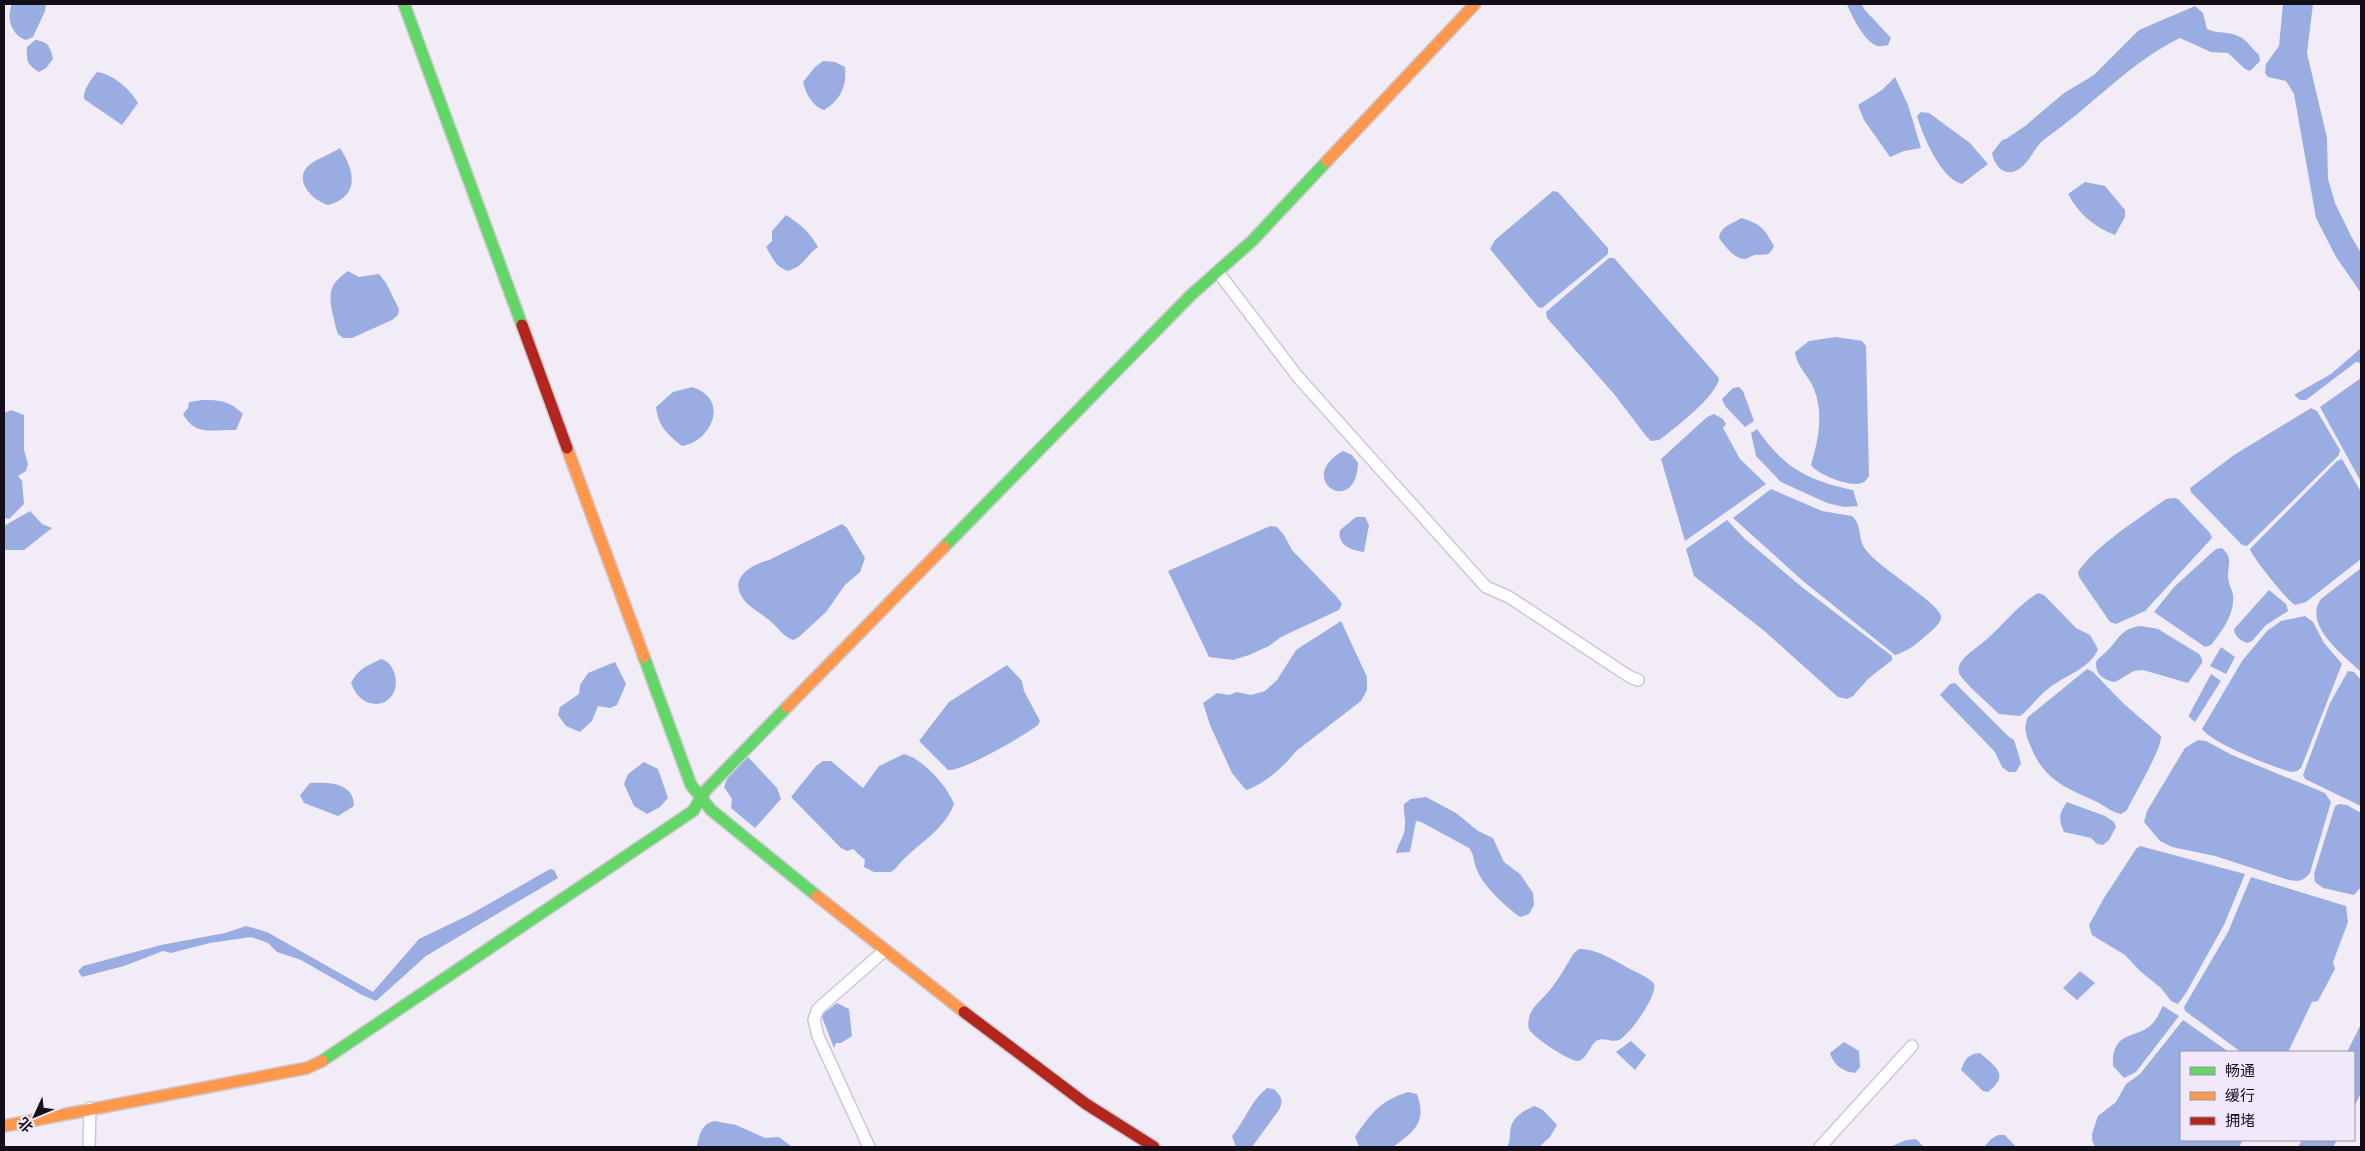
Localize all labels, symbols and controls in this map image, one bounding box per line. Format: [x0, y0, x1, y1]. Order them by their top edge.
legend [2180, 1051, 2355, 1141]
text: 畅通 [2225, 1062, 2255, 1080]
text: 缓行 [2225, 1087, 2255, 1105]
north arrow [10, 1091, 60, 1141]
text: 拥堵 [2225, 1112, 2255, 1130]
text: 北 [15, 1114, 37, 1136]

